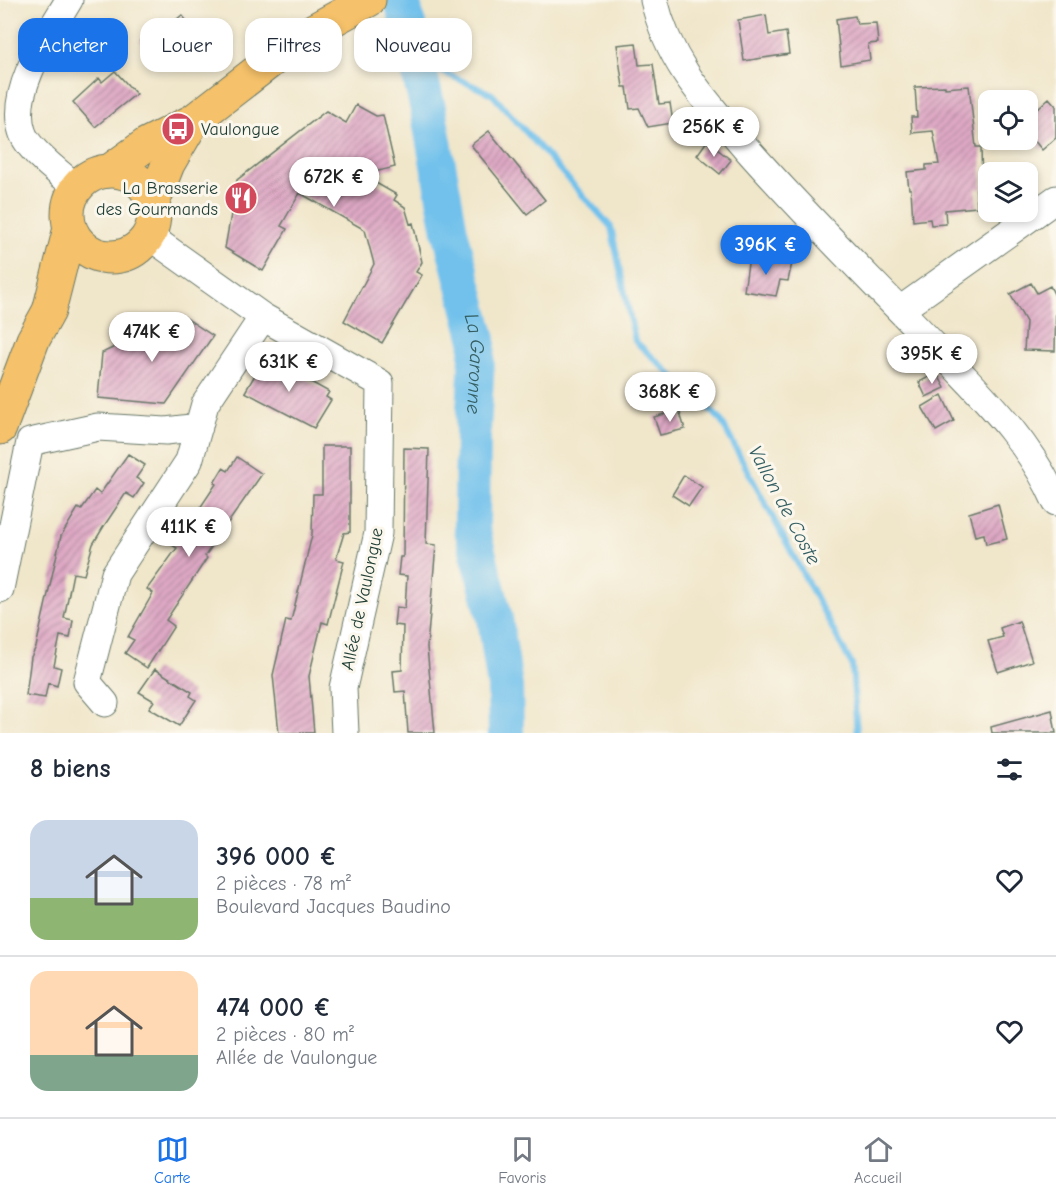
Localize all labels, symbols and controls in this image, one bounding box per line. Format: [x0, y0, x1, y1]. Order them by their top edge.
chip: Acheter [18, 18, 128, 72]
chip: Louer [140, 18, 233, 72]
chip: Filtres [245, 18, 342, 72]
chip: Nouveau [354, 18, 472, 72]
map controls [978, 90, 1038, 222]
button: locate [978, 90, 1038, 150]
pin: 256K € [665, 107, 763, 158]
bus stop icon: Vaulongue [160, 111, 196, 147]
text: 256K € [682, 115, 746, 138]
place label: Vaulongue [201, 119, 279, 140]
pin: 672K € [285, 157, 383, 208]
button: layers [978, 162, 1038, 222]
text: 672K € [303, 165, 365, 188]
place label: La Brasserie des Gourmands [96, 178, 218, 220]
restaurant icon: La Brasserie des Gourmands [223, 180, 259, 216]
pin: 396K € [717, 225, 815, 276]
text: 396K € [735, 233, 797, 256]
water label: La Garonne [460, 311, 489, 415]
pin: 474K € [103, 312, 201, 363]
text: 474K € [123, 320, 181, 343]
pin: 395K € [883, 334, 981, 385]
pin: 631K € [240, 342, 338, 393]
text: 395K € [900, 342, 964, 365]
text: 631K € [259, 350, 319, 373]
pin: 368K € [621, 372, 719, 423]
text: 368K € [639, 380, 701, 403]
water label: Vallon de Coste [743, 442, 826, 569]
pin: 411K € [140, 507, 238, 558]
text: 411K € [160, 515, 218, 538]
street label: Allée de Vaulongue [337, 526, 388, 672]
icon: filters [993, 753, 1026, 786]
text: 8 biens [30, 754, 110, 784]
text: 396 000 € [216, 842, 337, 872]
icon: home [78, 844, 150, 916]
icon: heart [993, 864, 1026, 897]
text: 2 pièces · 78 m² [216, 872, 351, 895]
text: Boulevard Jacques Baudino [216, 895, 451, 918]
text: 474 000 € [216, 993, 331, 1023]
icon: home [78, 995, 150, 1067]
icon: heart [993, 1015, 1026, 1048]
text: 2 pièces · 80 m² [216, 1023, 354, 1046]
text: Allée de Vaulongue [216, 1046, 377, 1069]
tab: Carte [154, 1133, 190, 1187]
tab: Favoris [498, 1133, 546, 1187]
tab: Accueil [854, 1133, 902, 1187]

